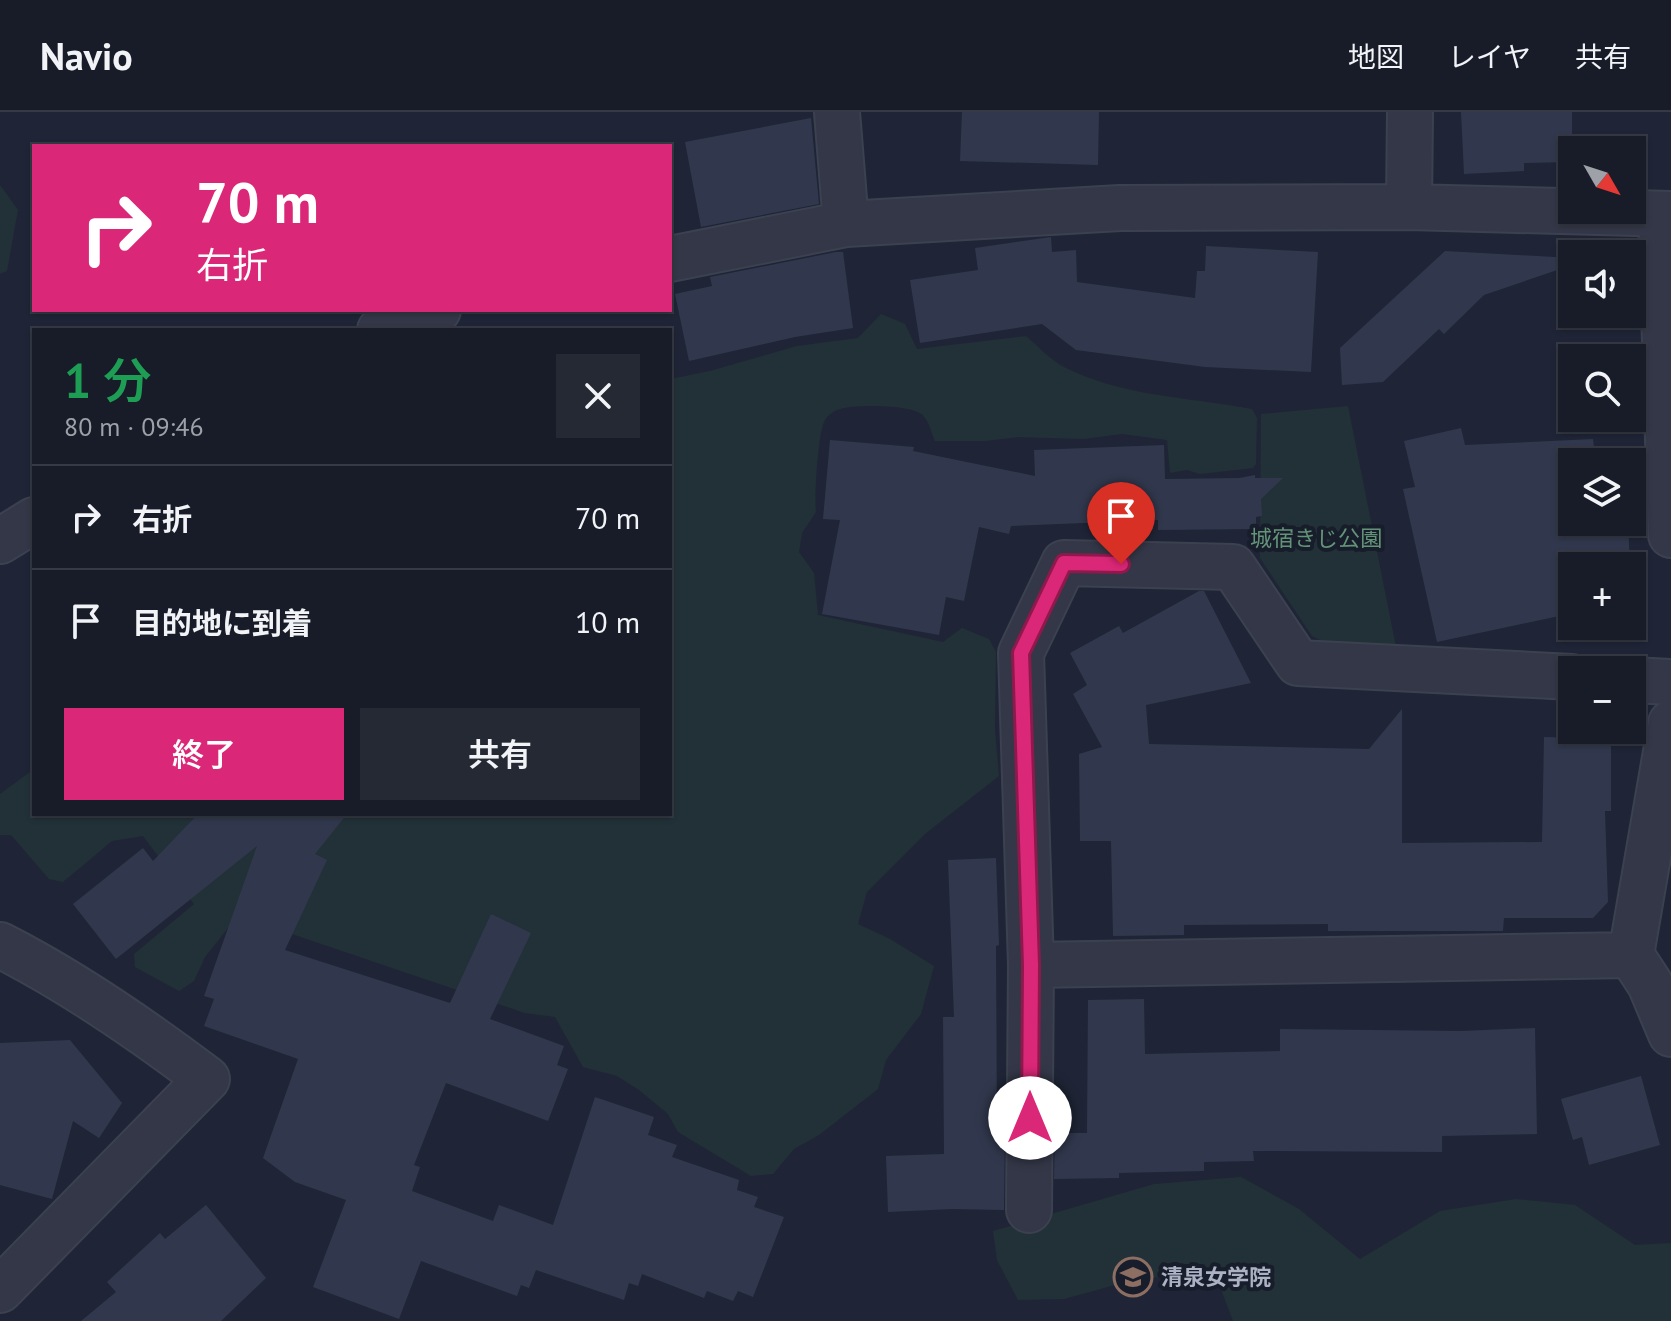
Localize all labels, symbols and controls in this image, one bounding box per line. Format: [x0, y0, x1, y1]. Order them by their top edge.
text: Navio [40, 31, 133, 80]
text: 地図 [1348, 38, 1404, 75]
text: レイヤ [1448, 38, 1531, 75]
text: 共有 [1575, 38, 1631, 75]
north arrow [1558, 136, 1646, 224]
map controls [1558, 136, 1646, 744]
text: 70 m [196, 166, 319, 238]
icon: right [64, 176, 168, 280]
button: sound [1558, 240, 1646, 328]
text: 右折 [196, 241, 268, 288]
button: search [1558, 344, 1646, 432]
text: 1 分 [64, 349, 151, 411]
button: close [556, 354, 640, 438]
text: 80 m · 09:46 [64, 410, 204, 443]
button: layers [1558, 448, 1646, 536]
pin [1087, 482, 1155, 564]
icon: arrive [1099, 494, 1143, 538]
icon: right [64, 495, 108, 539]
text: 70 m [575, 498, 640, 537]
text: 右折 [132, 499, 192, 538]
park label: 城宿きじ公園 [1250, 524, 1382, 552]
button: + [1558, 552, 1646, 640]
icon: arrive [64, 599, 108, 643]
text: 10 m [575, 602, 640, 641]
text: 目的地に到着 [132, 603, 312, 642]
button: − [1558, 656, 1646, 744]
button: 終了 [64, 708, 344, 800]
button: 共有 [360, 708, 640, 800]
position arrow [988, 1076, 1072, 1160]
school or university icon: 清泉女学院 [1112, 1256, 1154, 1298]
place label: 清泉女学院 [1161, 1263, 1271, 1291]

